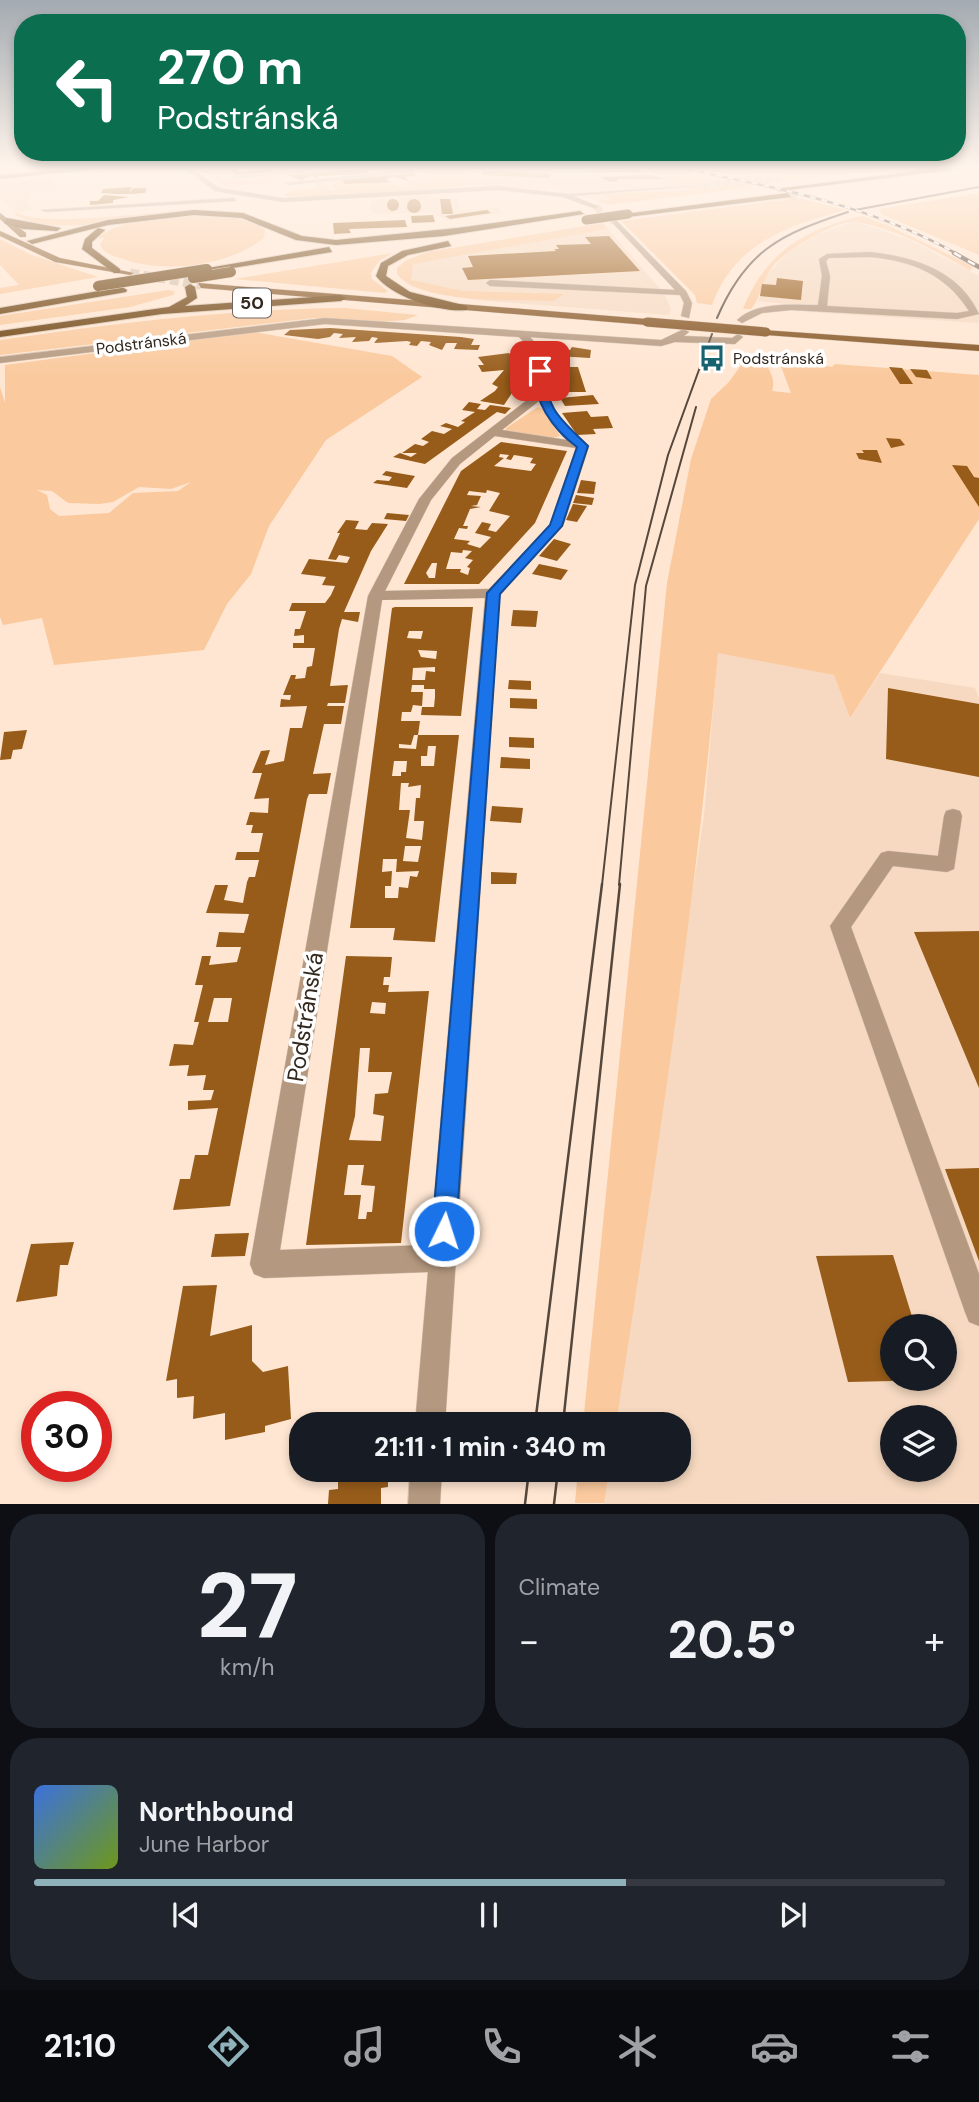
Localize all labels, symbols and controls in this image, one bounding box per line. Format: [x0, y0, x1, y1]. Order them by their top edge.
text: 270 m [157, 35, 303, 99]
icon: left [42, 42, 133, 133]
text: Podstránská [157, 97, 339, 139]
road number: 50 [233, 288, 271, 318]
street label: Podstránská [95, 328, 187, 359]
pin [510, 341, 570, 401]
bus stop icon: Podstránská [697, 343, 727, 373]
place label: Podstránská [733, 348, 824, 369]
icon: arrive [521, 352, 559, 390]
street label: Podstránská [280, 950, 330, 1084]
position arrow [407, 1194, 481, 1268]
map controls [880, 1314, 957, 1482]
button: search [880, 1314, 957, 1391]
speed limit sign: 30 [21, 1391, 112, 1482]
button: layers [880, 1405, 957, 1482]
text: 21:11 · 1 min · 340 m [374, 1430, 606, 1464]
text: 27 [197, 1547, 298, 1665]
text: Climate [519, 1572, 600, 1602]
text: 20.5° [667, 1606, 796, 1674]
text: − [519, 1616, 539, 1666]
text: + [924, 1616, 945, 1666]
text: km/h [220, 1652, 274, 1682]
text: Northbound [139, 1795, 294, 1829]
text: June Harbor [139, 1829, 269, 1859]
icon: previous [167, 1896, 205, 1934]
icon: pause [470, 1896, 508, 1934]
icon: next [774, 1896, 812, 1934]
icon: directions [204, 2022, 253, 2071]
icon: music [340, 2022, 389, 2071]
icon: phone [477, 2022, 526, 2071]
icon: climate [613, 2022, 662, 2071]
icon: car [750, 2022, 799, 2071]
icon: filters [886, 2022, 935, 2071]
text: 21:10 [44, 2025, 116, 2067]

